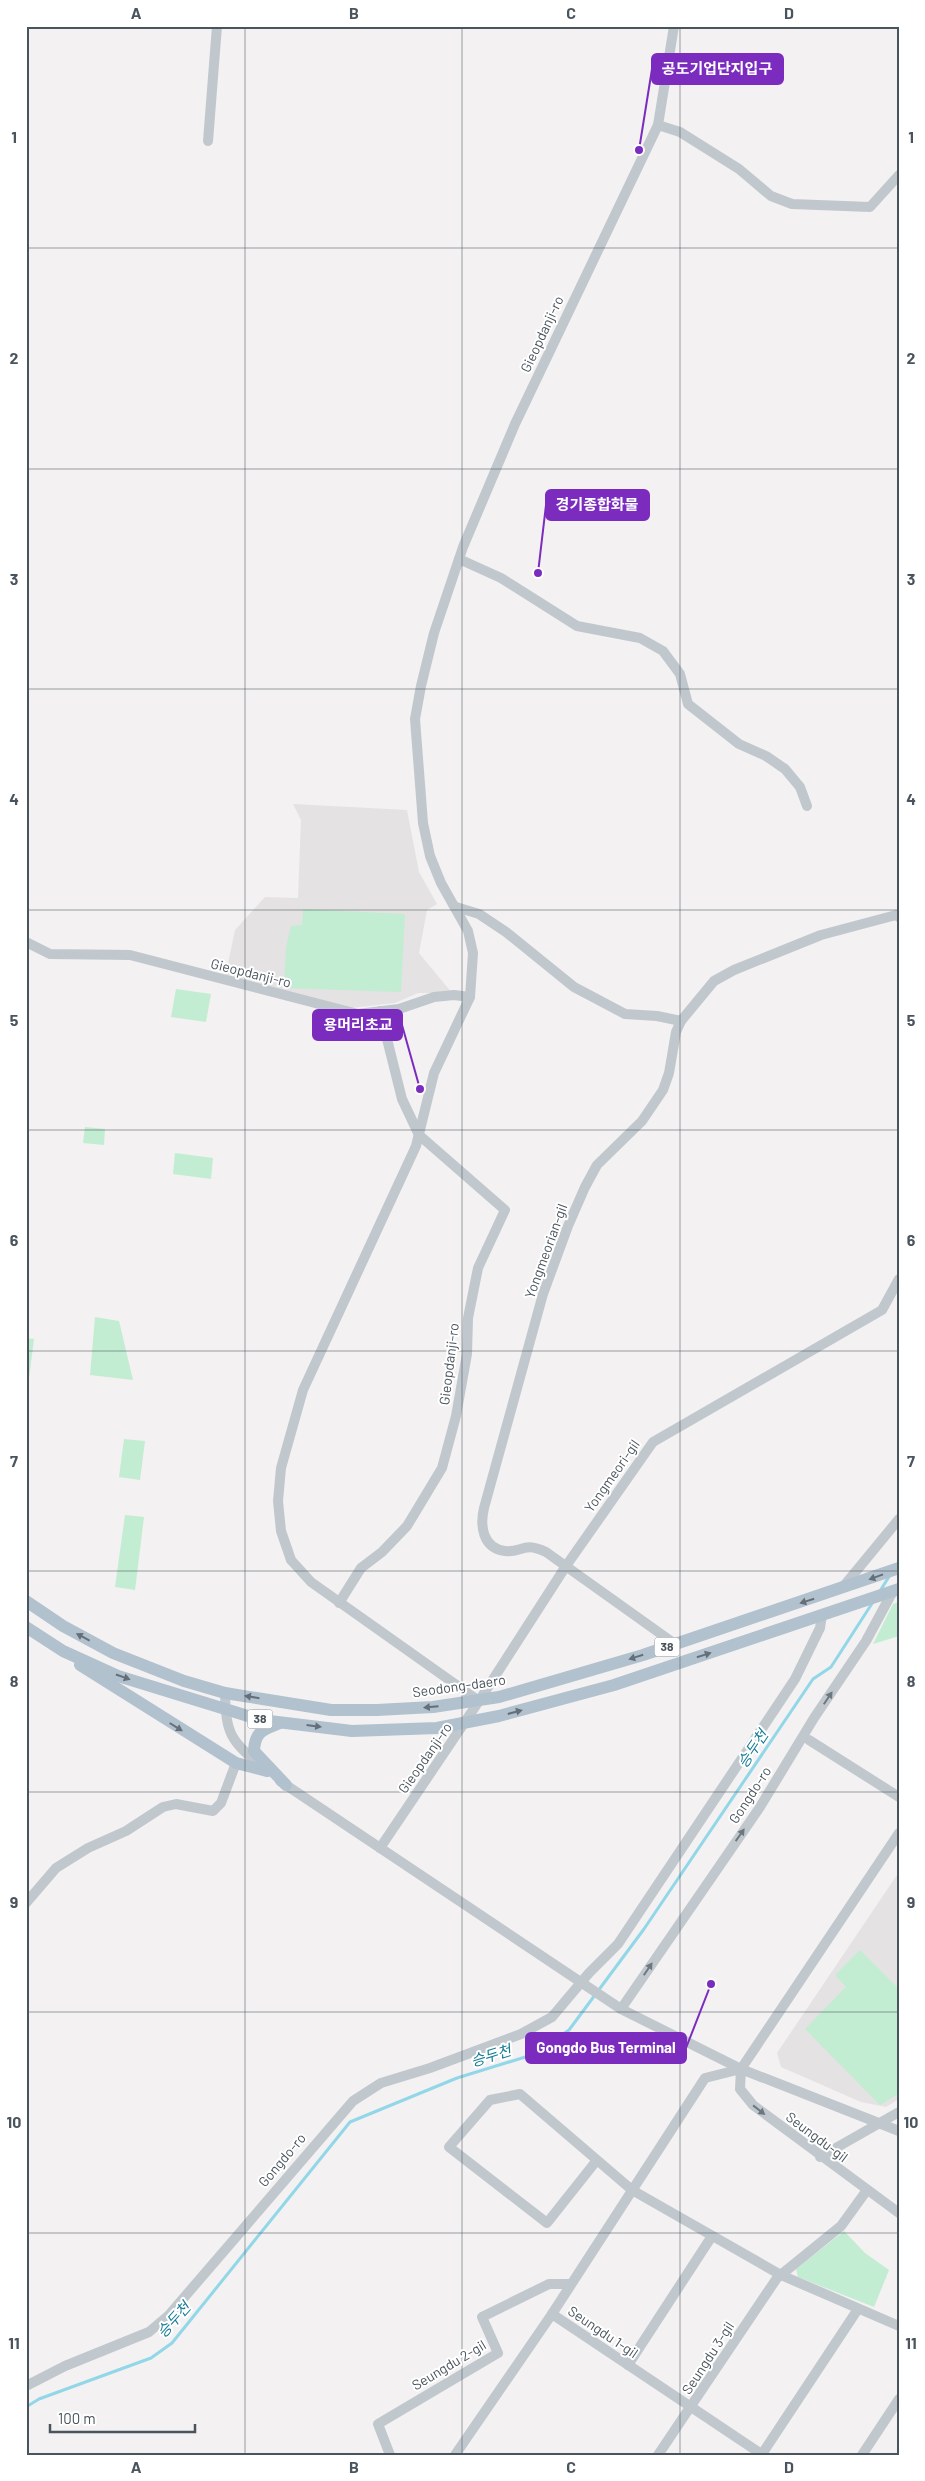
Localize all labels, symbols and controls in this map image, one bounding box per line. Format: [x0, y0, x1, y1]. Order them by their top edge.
text: A [131, 3, 142, 22]
text: B [349, 3, 359, 22]
text: C [566, 3, 576, 22]
text: D [784, 3, 794, 22]
callout: 공도기업단지입구 [652, 54, 783, 84]
text: 공도기업단지입구 [662, 59, 772, 77]
text: 1 [11, 127, 17, 146]
text: 1 [908, 127, 914, 146]
street label: Gieopdanji-ro [516, 293, 567, 375]
text: 2 [10, 348, 19, 367]
text: 2 [907, 348, 916, 367]
callout: 경기종합화물 [546, 490, 649, 520]
text: 경기종합화물 [556, 495, 639, 513]
text: 3 [10, 569, 18, 588]
text: 3 [907, 569, 915, 588]
text: 4 [9, 789, 19, 808]
text: 4 [906, 789, 916, 808]
street label: Gieopdanji-ro [209, 954, 293, 991]
text: 5 [10, 1010, 19, 1029]
callout: 용머리초교 [313, 1010, 402, 1040]
text: 5 [907, 1010, 916, 1029]
text: 용머리초교 [323, 1015, 393, 1033]
street label: Yongmeorian-gil [521, 1201, 571, 1300]
text: 6 [10, 1230, 19, 1249]
text: 6 [907, 1230, 916, 1249]
street label: Gieopdanji-ro [435, 1322, 462, 1406]
street label: Yongmeori-gil [580, 1436, 643, 1515]
text: 7 [10, 1451, 18, 1470]
text: 7 [907, 1451, 915, 1470]
one-way arrow [868, 1573, 883, 1581]
one-way arrow [799, 1597, 814, 1605]
one-way arrow [76, 1633, 90, 1641]
road number: 38 [654, 1638, 680, 1656]
one-way arrow [697, 1651, 712, 1659]
one-way arrow [628, 1653, 643, 1661]
text: 8 [10, 1671, 19, 1690]
street label: Seodong-daero [411, 1671, 507, 1700]
text: 8 [907, 1671, 916, 1690]
one-way arrow [116, 1674, 131, 1682]
one-way arrow [823, 1691, 833, 1705]
one-way arrow [244, 1693, 260, 1701]
one-way arrow [423, 1703, 439, 1711]
one-way arrow [508, 1707, 523, 1715]
road number: 38 [248, 1710, 272, 1728]
street label: Gieopdanji-ro [394, 1719, 455, 1796]
one-way arrow [169, 1722, 182, 1731]
one-way arrow [306, 1722, 322, 1730]
water label: 승두천 [733, 1724, 772, 1771]
street label: Gongdo-ro [725, 1763, 774, 1826]
one-way arrow [735, 1828, 745, 1841]
text: 9 [10, 1892, 18, 1911]
text: 9 [907, 1892, 915, 1911]
one-way arrow [643, 1962, 653, 1975]
callout: Gongdo Bus Terminal [526, 2033, 686, 2063]
text: Gongdo Bus Terminal [536, 2038, 676, 2056]
water label: 승두천 [468, 2040, 515, 2070]
one-way arrow [752, 2105, 766, 2115]
street label: Seungdu-gil [783, 2108, 852, 2165]
text: 10 [7, 2112, 21, 2131]
text: 10 [904, 2112, 918, 2131]
street label: Gongdo-ro [254, 2129, 309, 2190]
water label: 승두천 [153, 2296, 195, 2341]
street label: Seungdu 1-gil [565, 2302, 642, 2361]
street label: Seungdu 3-gil [678, 2318, 737, 2397]
text: 11 [8, 2333, 20, 2352]
text: 11 [905, 2333, 917, 2352]
street label: Seungdu 2-gil [409, 2336, 489, 2393]
scale bar [50, 2401, 195, 2433]
text: 100 m [58, 2409, 96, 2427]
text: A [131, 2457, 142, 2476]
text: B [349, 2457, 359, 2476]
text: C [566, 2457, 576, 2476]
text: D [784, 2457, 794, 2476]

